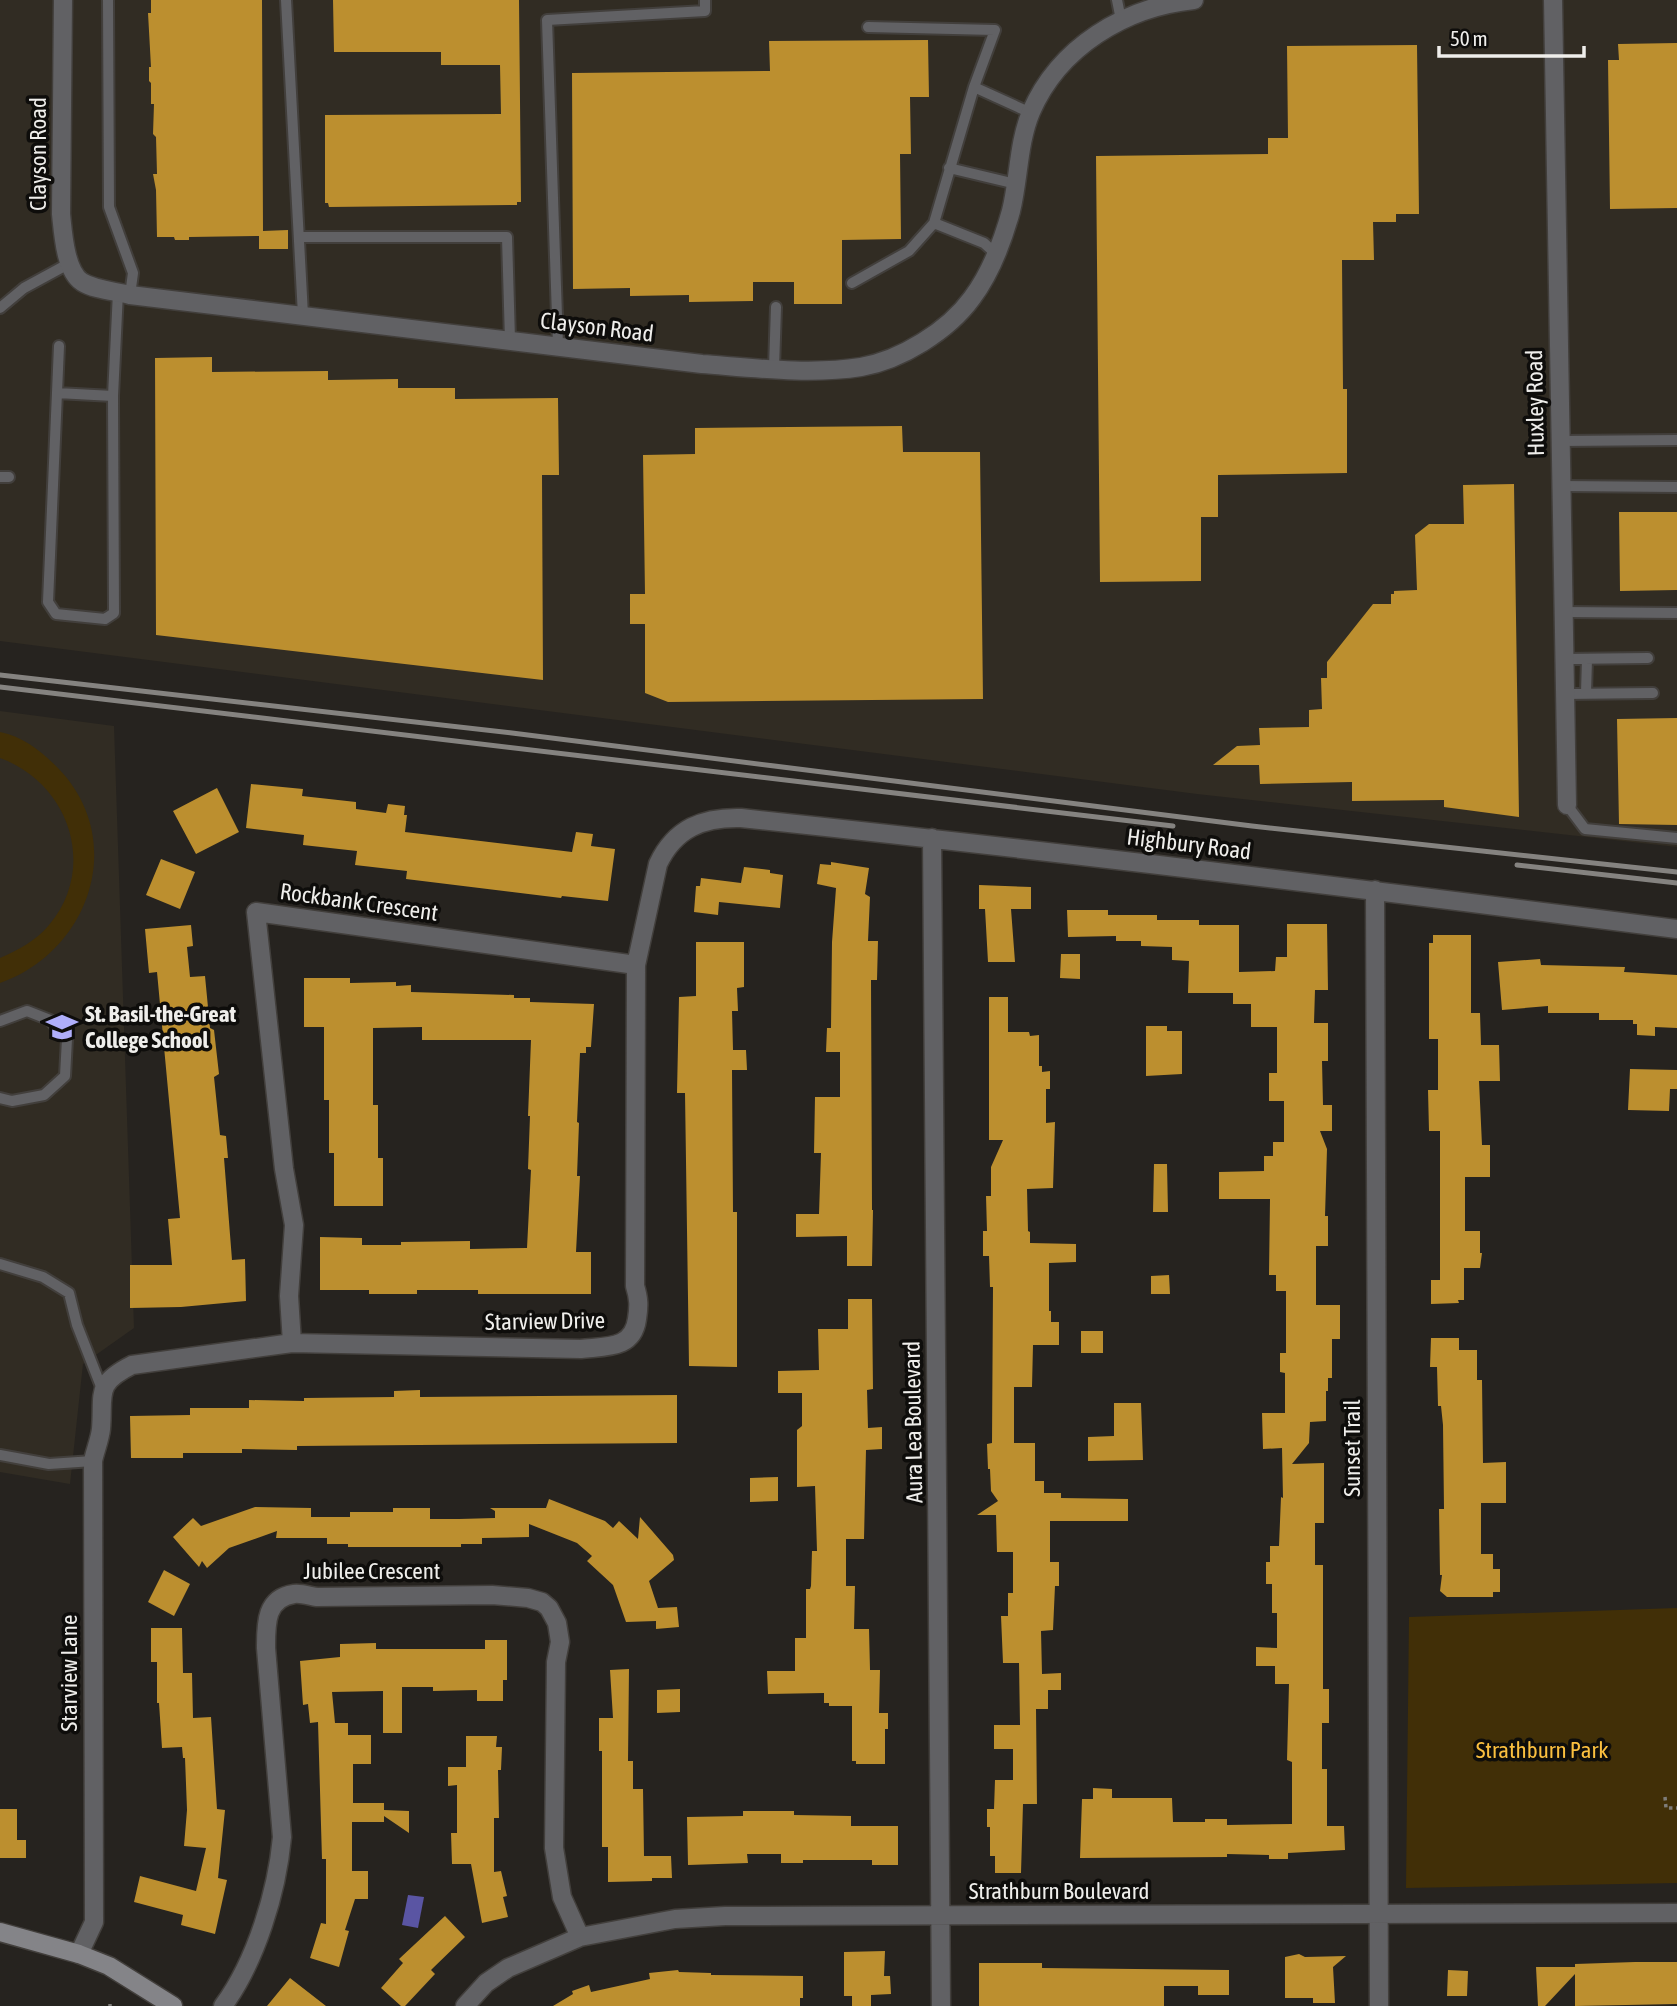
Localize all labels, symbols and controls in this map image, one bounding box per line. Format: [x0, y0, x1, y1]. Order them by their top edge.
scale bar [1439, 14, 1584, 58]
text: 50 m [1450, 26, 1488, 50]
street label: Clayson Road [25, 97, 51, 211]
street label: Clayson Road [539, 307, 655, 347]
street label: Huxley Road [1521, 350, 1549, 456]
street label: Highbury Road [1125, 823, 1253, 865]
street label: Rockbank Crescent [278, 878, 440, 926]
place label: St. Basil-the-Great College School [85, 1001, 236, 1053]
school or university icon: St. Basil-the-Great College School [45, 1010, 79, 1044]
street label: Starview Drive [485, 1307, 605, 1335]
street label: Aura Lea Boulevard [899, 1341, 927, 1503]
street label: Sunset Trail [1339, 1399, 1365, 1497]
street label: Jubilee Crescent [304, 1558, 440, 1584]
street label: Starview Lane [56, 1615, 82, 1731]
park label: Strathburn Park [1476, 1737, 1608, 1763]
street label: Strathburn Boulevard [969, 1878, 1149, 1904]

